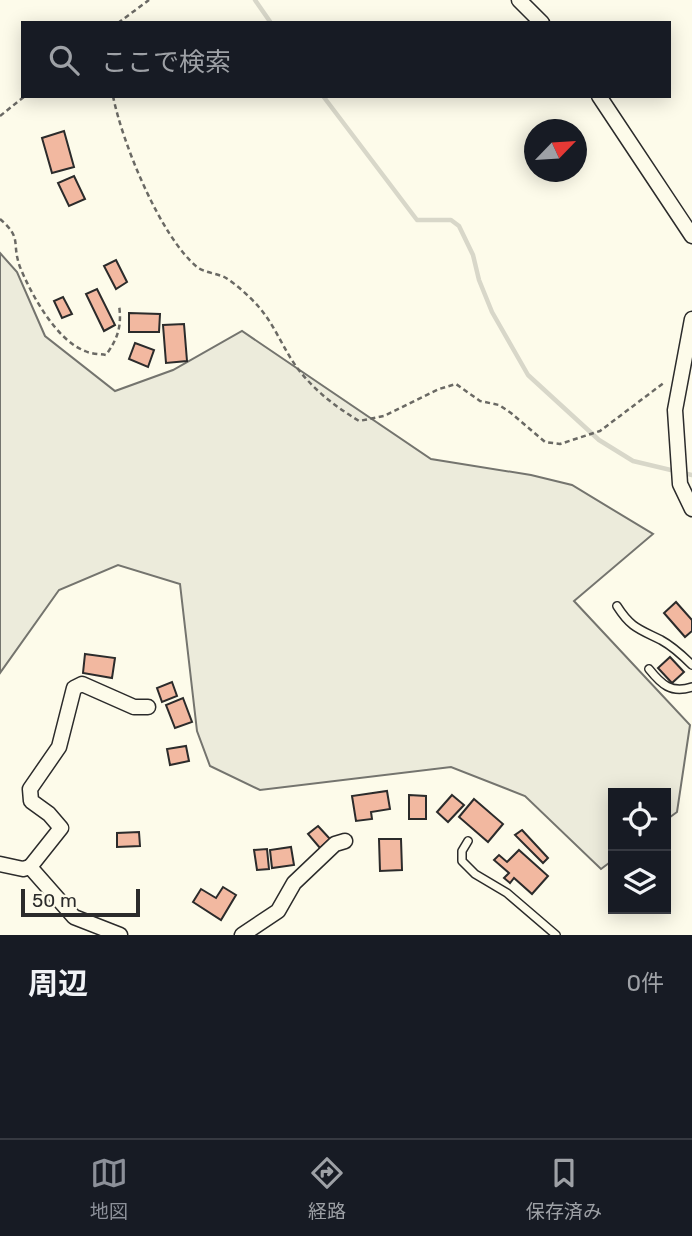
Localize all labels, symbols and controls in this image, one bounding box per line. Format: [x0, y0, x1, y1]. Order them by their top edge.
search box [21, 21, 671, 98]
icon: search [45, 41, 83, 79]
text: ここで検索 [101, 47, 231, 78]
north arrow [524, 119, 587, 182]
map controls [608, 788, 671, 914]
button: locate [608, 788, 671, 851]
button: layers [608, 851, 671, 914]
scale bar [21, 886, 140, 918]
text: 50 m [32, 889, 77, 912]
text: 周辺 [28, 966, 88, 1002]
text: 0件 [626, 969, 664, 997]
tab: 地図 [90, 1154, 128, 1223]
tab: 経路 [308, 1154, 346, 1223]
tab: 保存済み [526, 1154, 602, 1223]

